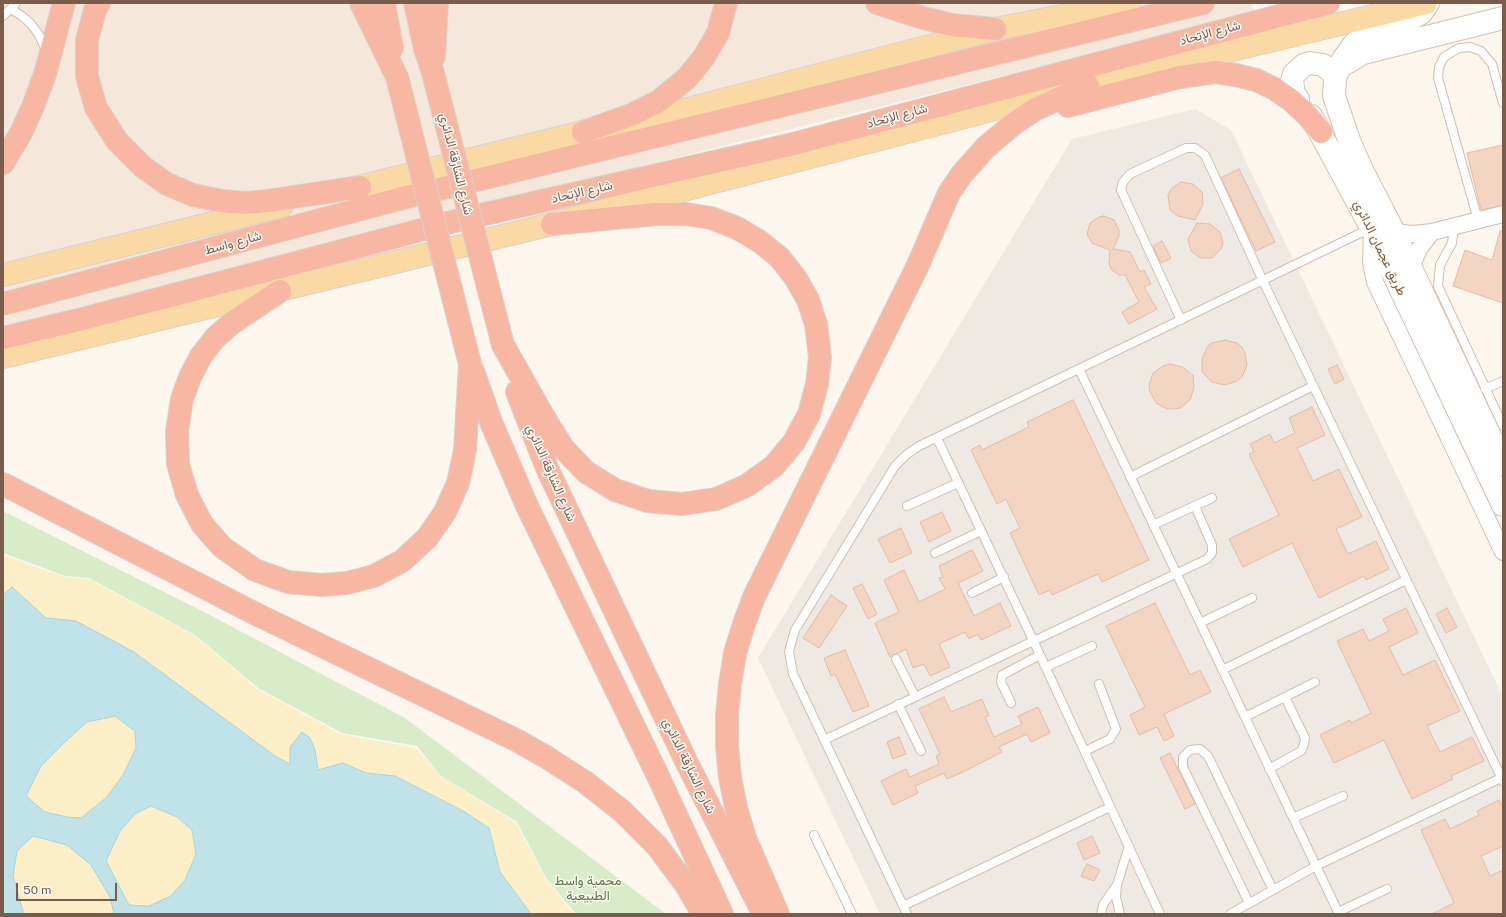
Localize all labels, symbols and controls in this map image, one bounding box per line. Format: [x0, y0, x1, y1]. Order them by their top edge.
street label: شارع الإتحاد [1178, 17, 1242, 49]
street label: شارع الإتحاد [865, 100, 929, 132]
street label: شارع الشارقة الدائري [436, 111, 476, 217]
street label: شارع الإتحاد [550, 177, 614, 207]
street label: طريق عجمان الدائري [1350, 198, 1410, 298]
street label: شارع واسط [203, 228, 263, 258]
street label: شارع الشارقة الدائري [523, 422, 579, 524]
street label: شارع الشارقة الدائري [659, 716, 719, 816]
park label: محمية واسط الطبيعية [555, 873, 621, 904]
scale bar [18, 875, 119, 901]
text: 50 m [23, 883, 51, 897]

